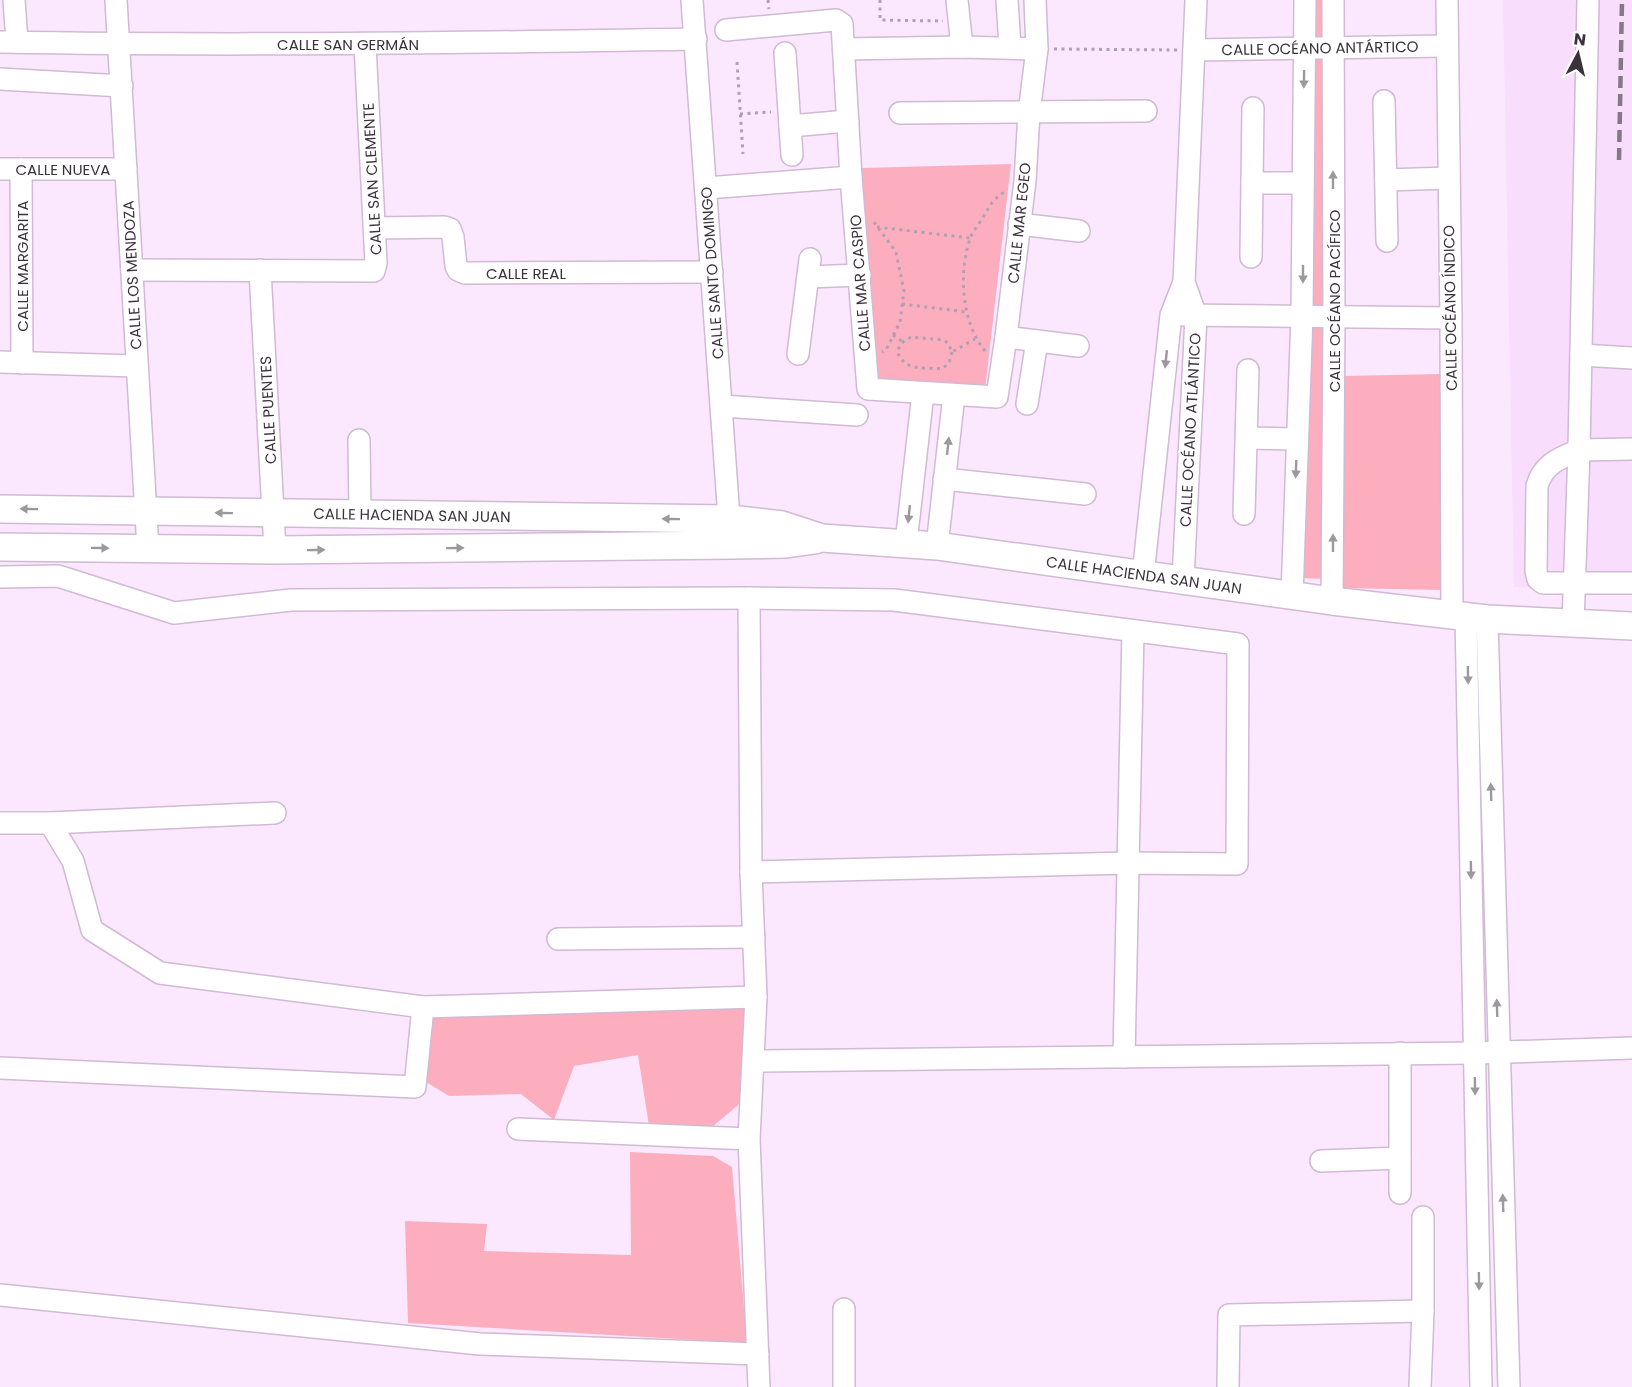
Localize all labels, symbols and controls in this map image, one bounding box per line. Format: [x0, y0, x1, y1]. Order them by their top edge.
north arrow [1548, 24, 1608, 84]
text: N [1572, 27, 1587, 52]
street label: CALLE SAN GERMÁN [277, 34, 419, 55]
street label: CALLE OCÉANO ANTÁRTICO [1221, 36, 1419, 60]
one-way arrow [1299, 70, 1309, 89]
street label: CALLE SAN CLEMENTE [358, 102, 386, 256]
street label: CALLE NUEVA [16, 159, 110, 180]
street label: CALLE MAR EGEO [1002, 161, 1036, 284]
one-way arrow [1328, 170, 1338, 189]
street label: CALLE SANTO DOMINGO [695, 186, 728, 360]
street label: CALLE MARGARITA [12, 200, 33, 332]
street label: CALLE LOS MENDOZA [118, 200, 146, 350]
street label: CALLE OCÉANO PACÍFICO [1324, 210, 1345, 392]
street label: CALLE MAR CASPIO [845, 214, 875, 352]
street label: CALLE OCÉANO ÍNDICO [1438, 225, 1462, 391]
street label: CALLE REAL [486, 263, 566, 284]
one-way arrow [1298, 265, 1308, 284]
street label: CALLE OCÉANO ATLÁNTICO [1174, 332, 1206, 528]
one-way arrow [1161, 350, 1171, 369]
street label: CALLE PUENTES [255, 356, 281, 464]
one-way arrow [943, 437, 953, 456]
one-way arrow [1291, 460, 1300, 479]
street label: CALLE HACIENDA SAN JUAN [313, 503, 511, 527]
one-way arrow [905, 504, 914, 523]
one-way arrow [20, 505, 39, 514]
one-way arrow [215, 508, 234, 518]
one-way arrow [662, 514, 681, 523]
one-way arrow [1328, 533, 1338, 552]
one-way arrow [91, 543, 110, 553]
one-way arrow [446, 544, 465, 553]
one-way arrow [307, 545, 326, 555]
street label: CALLE HACIENDA SAN JUAN [1045, 551, 1243, 599]
one-way arrow [1463, 666, 1472, 685]
one-way arrow [1487, 782, 1496, 801]
one-way arrow [1466, 861, 1476, 880]
one-way arrow [1492, 998, 1502, 1017]
one-way arrow [1471, 1076, 1480, 1095]
one-way arrow [1498, 1193, 1508, 1212]
one-way arrow [1474, 1271, 1484, 1290]

